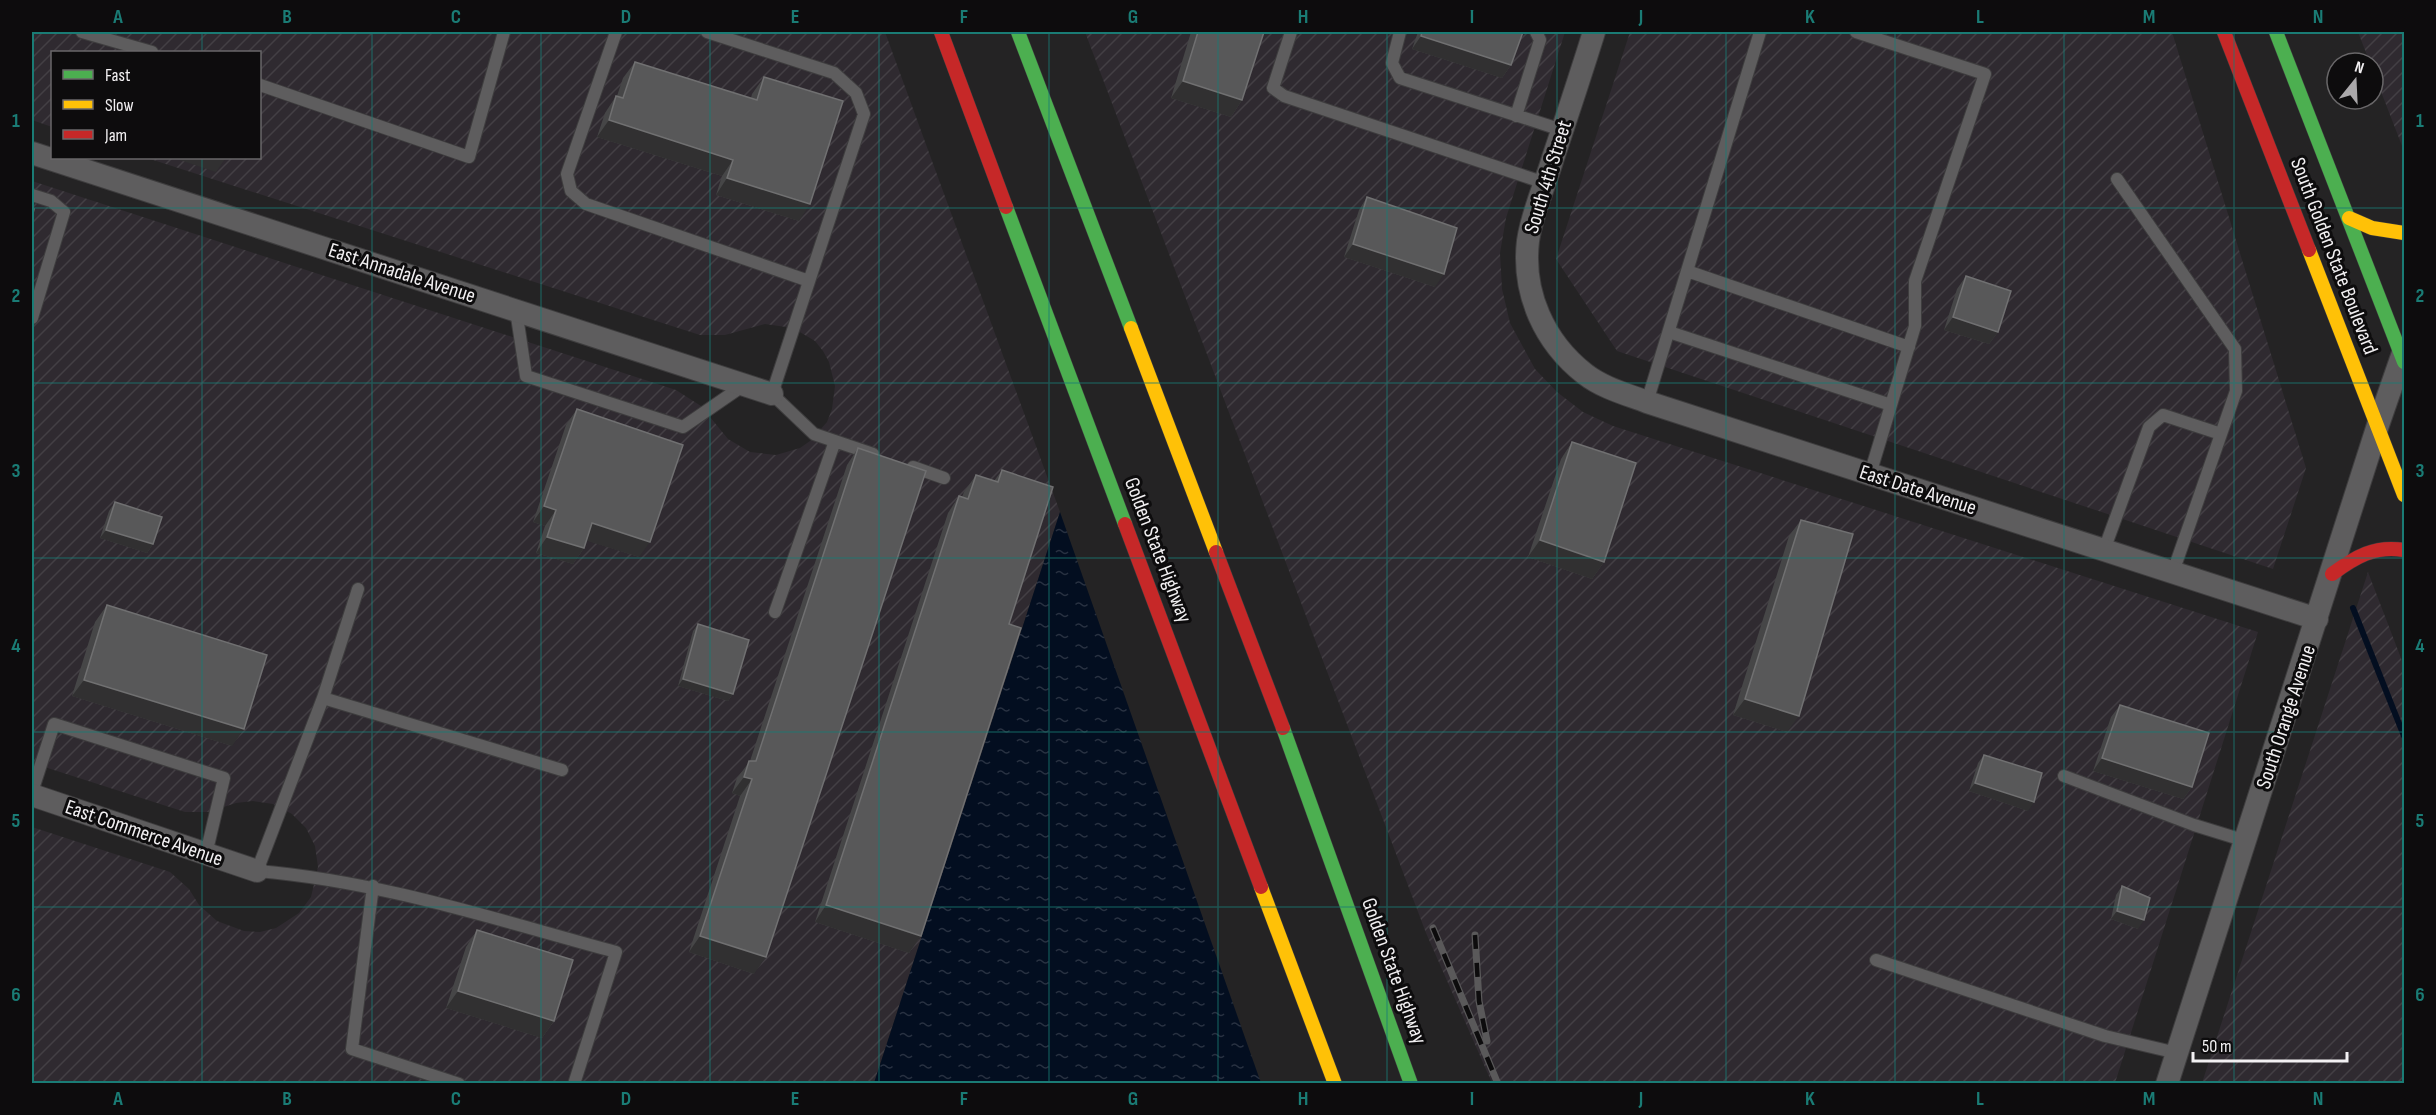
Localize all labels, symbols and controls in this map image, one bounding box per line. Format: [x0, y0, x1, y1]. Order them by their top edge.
text: A [112, 5, 123, 29]
text: B [282, 5, 292, 29]
text: C [451, 5, 461, 29]
text: D [621, 5, 631, 29]
text: E [791, 5, 799, 29]
text: F [960, 5, 968, 29]
text: G [1128, 5, 1138, 29]
text: H [1298, 5, 1308, 29]
text: I [1470, 5, 1474, 29]
text: J [1638, 5, 1643, 29]
text: K [1805, 5, 1815, 29]
text: L [1976, 5, 1984, 29]
text: M [2143, 5, 2155, 29]
text: N [2313, 5, 2323, 29]
legend [51, 51, 261, 159]
north arrow [2325, 51, 2385, 111]
text: N [2352, 58, 2366, 79]
text: Fast [105, 65, 131, 86]
text: Slow [105, 95, 134, 116]
text: 1 [12, 109, 20, 133]
text: 1 [2416, 109, 2424, 133]
street label: South 4th Street [1519, 117, 1577, 237]
text: Jam [104, 125, 127, 146]
street label: South Golden State Boulevard [2285, 154, 2383, 358]
street label: East Annadale Avenue [325, 237, 479, 309]
text: 2 [12, 284, 20, 308]
text: 2 [2416, 284, 2424, 308]
text: 3 [12, 459, 21, 483]
street label: East Date Avenue [1856, 459, 1980, 521]
text: 3 [2416, 459, 2425, 483]
street label: Golden State Highway [1119, 474, 1197, 626]
text: 4 [11, 634, 21, 658]
text: 4 [2415, 634, 2425, 658]
street label: South Orange Avenue [2251, 642, 2321, 792]
street label: East Commerce Avenue [62, 794, 226, 872]
text: 5 [12, 809, 21, 833]
text: 5 [2416, 809, 2425, 833]
street label: Golden State Highway [1356, 895, 1432, 1047]
text: 6 [11, 983, 21, 1007]
text: 6 [2415, 983, 2425, 1007]
scale bar [2193, 1025, 2348, 1063]
text: 50 m [2202, 1036, 2232, 1057]
text: A [112, 1087, 123, 1111]
text: B [282, 1087, 292, 1111]
text: C [451, 1087, 461, 1111]
text: D [621, 1087, 631, 1111]
text: E [791, 1087, 799, 1111]
text: F [960, 1087, 968, 1111]
text: G [1128, 1087, 1138, 1111]
text: H [1298, 1087, 1308, 1111]
text: I [1470, 1087, 1474, 1111]
text: J [1638, 1087, 1643, 1111]
text: K [1805, 1087, 1815, 1111]
text: L [1976, 1087, 1984, 1111]
text: M [2143, 1087, 2155, 1111]
text: N [2313, 1087, 2323, 1111]

